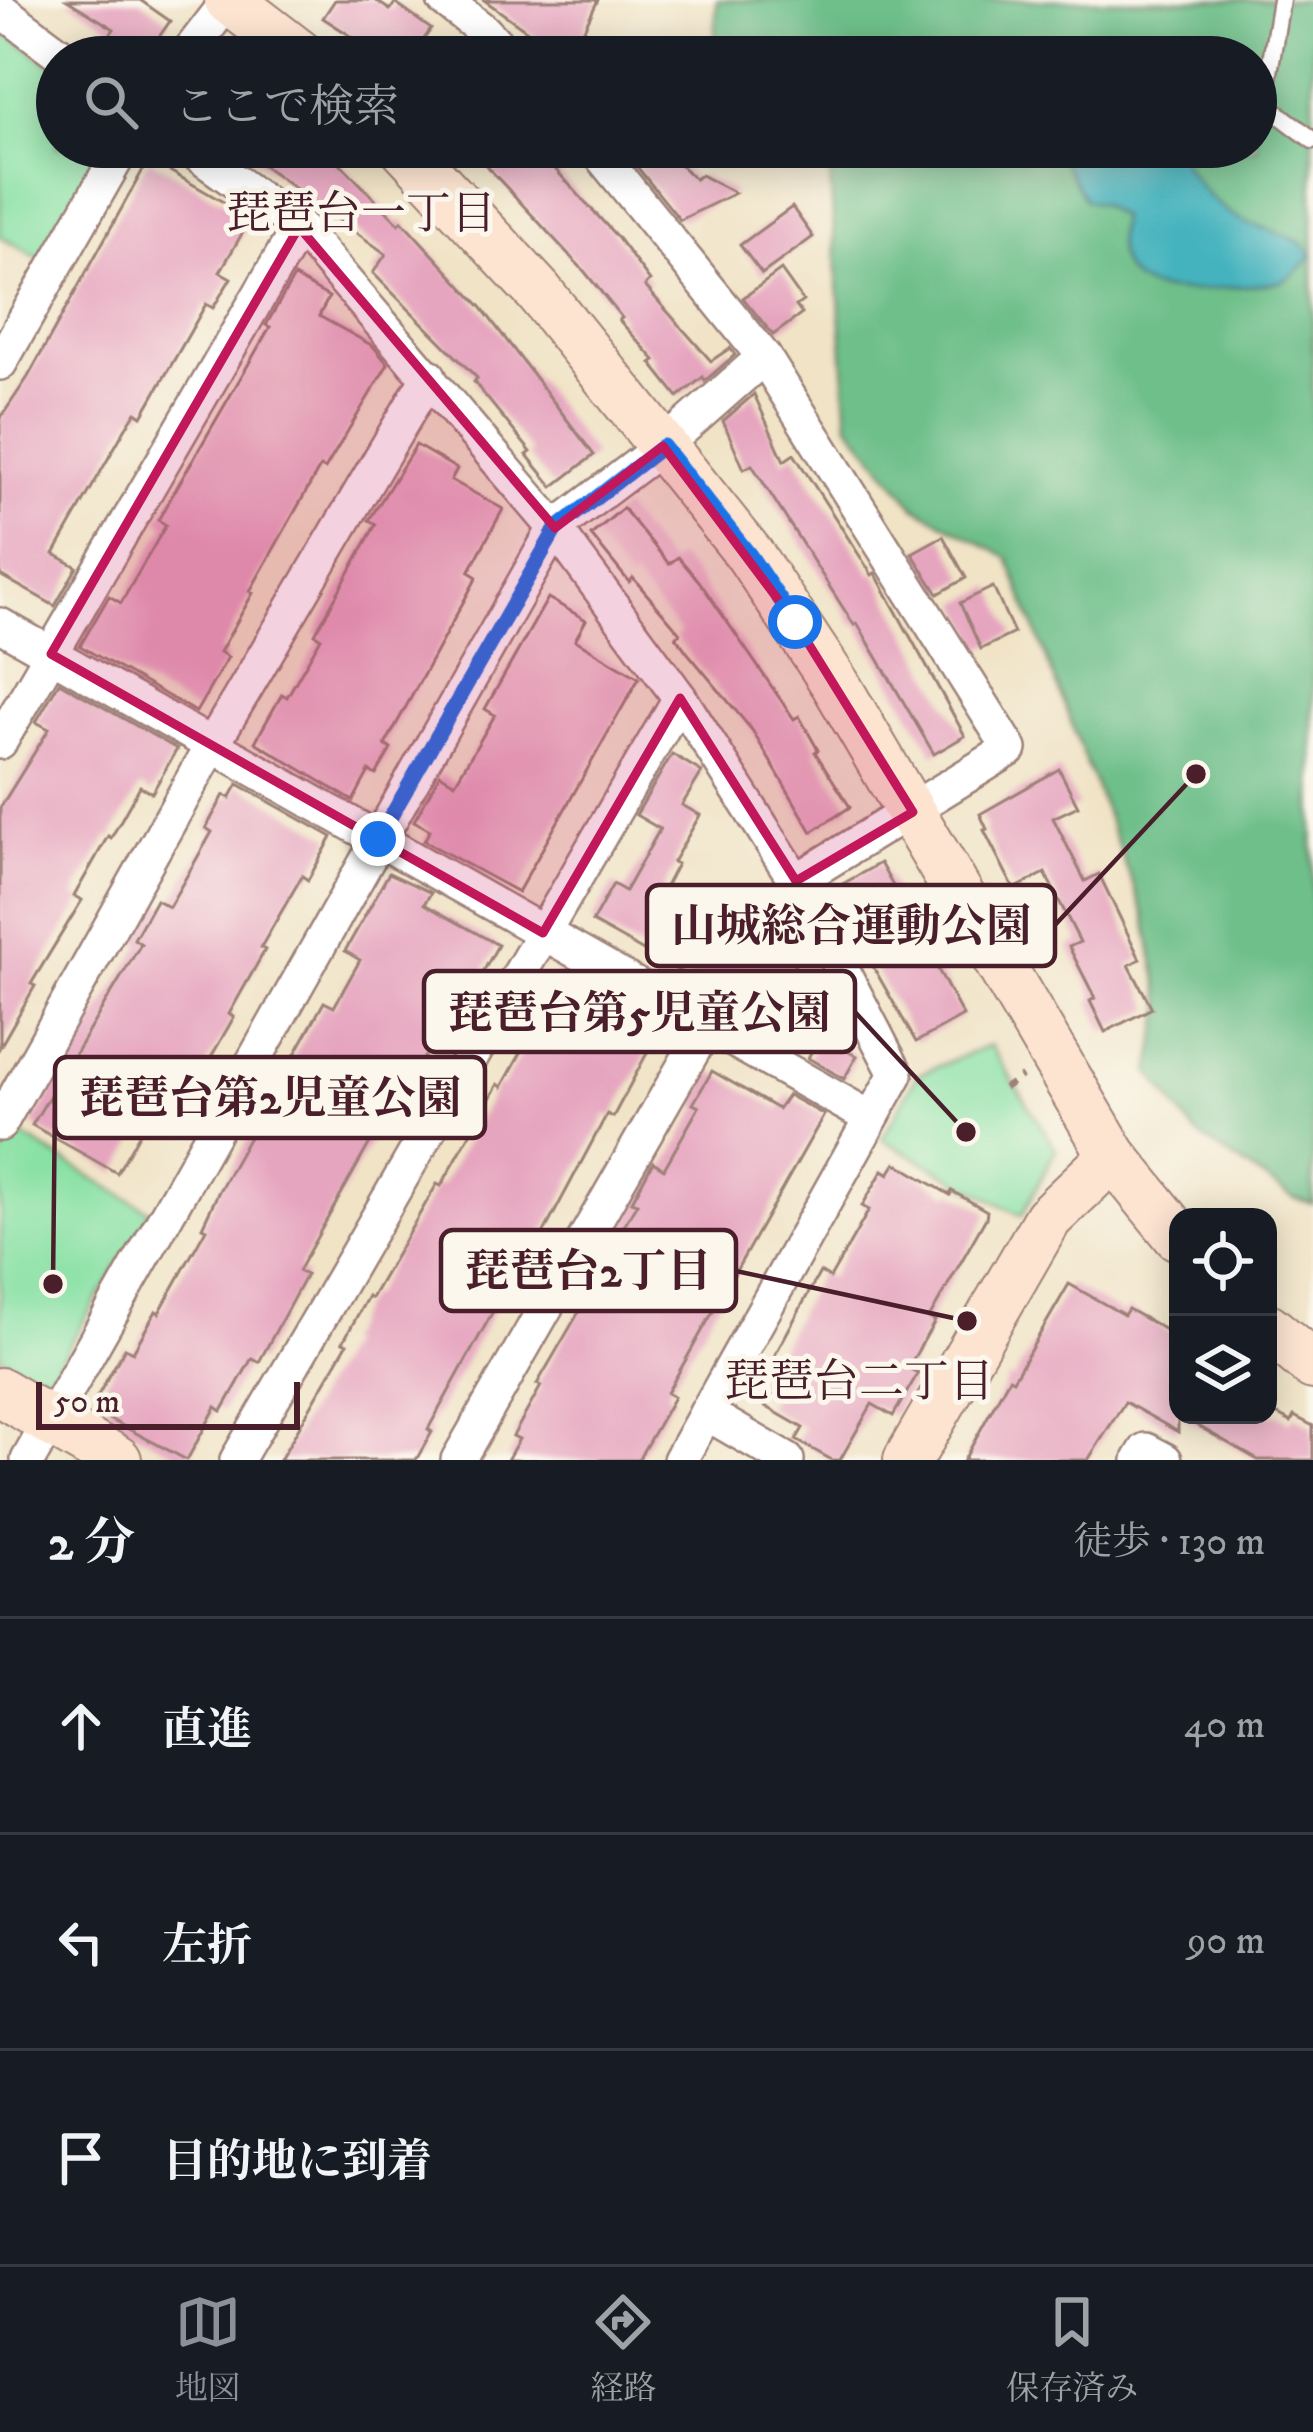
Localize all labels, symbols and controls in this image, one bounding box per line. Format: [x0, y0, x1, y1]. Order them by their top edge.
search box [36, 36, 1277, 168]
icon: search [78, 69, 144, 135]
text: ここで検索 [174, 80, 399, 136]
district label: 琵琶台一丁目 [226, 187, 496, 243]
route start [768, 595, 822, 649]
route end [351, 812, 405, 866]
callout: 山城総合運動公園 [647, 885, 1055, 966]
text: 山城総合運動公園 [671, 900, 1031, 956]
callout: 琵琶台第5児童公園 [424, 971, 855, 1052]
text: 琵琶台第5児童公園 [448, 987, 830, 1043]
callout: 琵琶台第2児童公園 [55, 1057, 485, 1138]
text: 琵琶台第2児童公園 [79, 1072, 461, 1128]
map controls [1169, 1208, 1277, 1424]
button: locate [1169, 1208, 1277, 1316]
callout: 琵琶台2丁目 [441, 1230, 736, 1311]
text: 琵琶台2丁目 [464, 1245, 712, 1301]
button: layers [1169, 1316, 1277, 1424]
district label: 琵琶台二丁目 [724, 1355, 994, 1411]
scale bar [36, 1376, 300, 1429]
text: 50 m [54, 1382, 120, 1423]
text: 2 分 [48, 1512, 135, 1576]
text: 徒歩 · 130 m [1073, 1518, 1265, 1567]
icon: ahead [48, 1693, 114, 1759]
text: 40 m [1184, 1701, 1265, 1750]
text: 直進 [162, 1703, 252, 1759]
icon: left [48, 1909, 114, 1975]
text: 90 m [1187, 1917, 1265, 1966]
text: 左折 [162, 1919, 252, 1975]
icon: arrive [48, 2125, 114, 2191]
text: 目的地に到着 [162, 2135, 432, 2191]
tab: 地図 [175, 2289, 241, 2410]
tab: 経路 [590, 2289, 656, 2410]
tab: 保存済み [1006, 2289, 1138, 2410]

